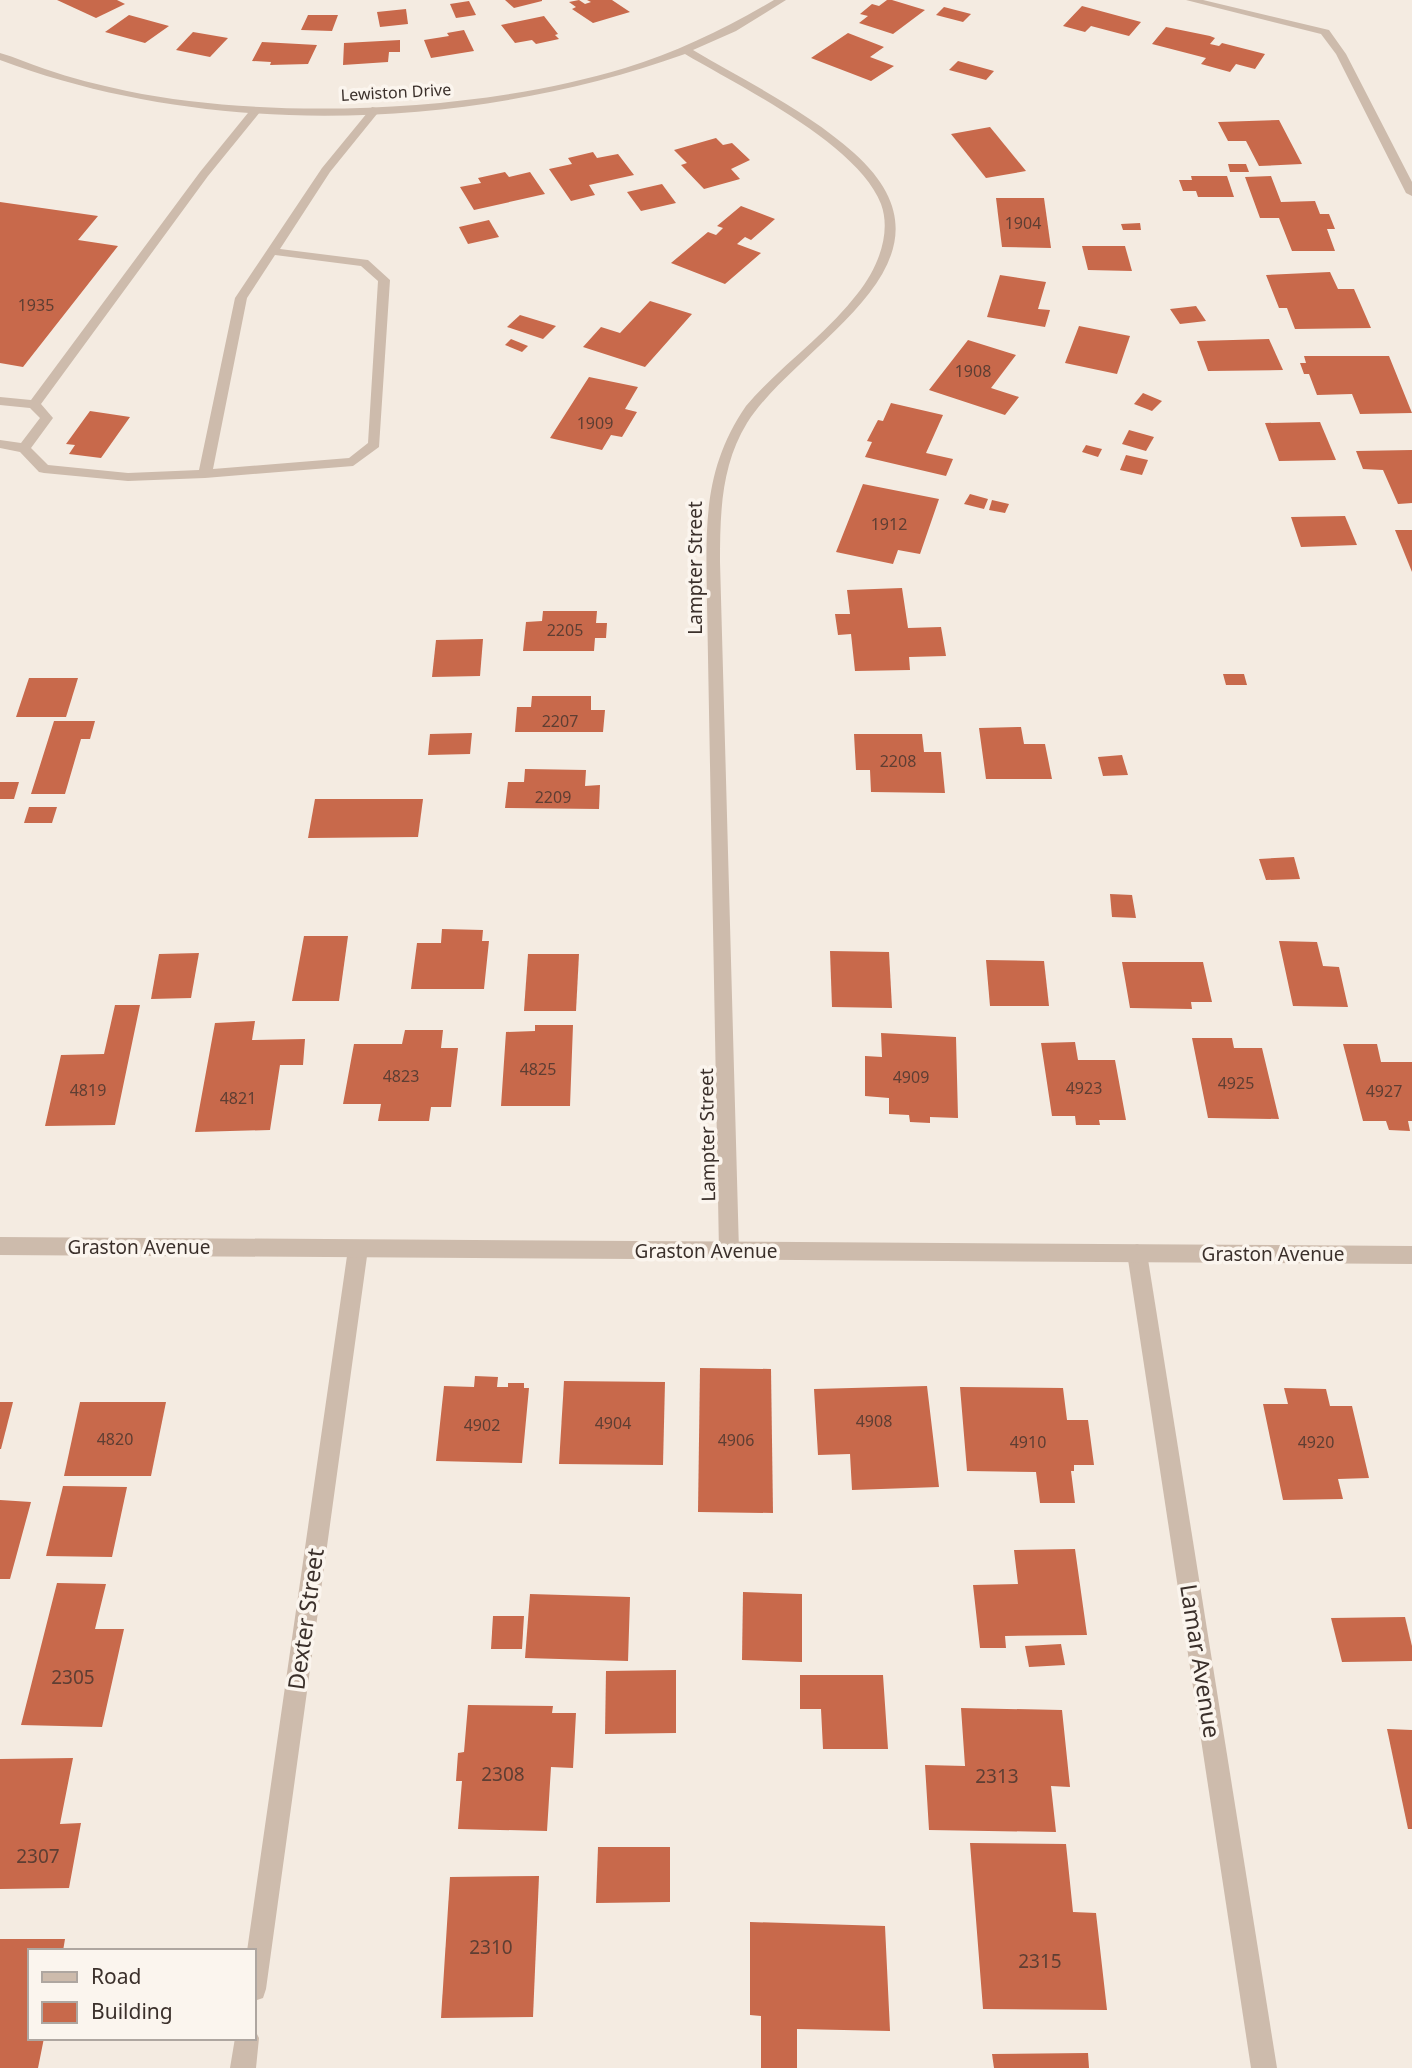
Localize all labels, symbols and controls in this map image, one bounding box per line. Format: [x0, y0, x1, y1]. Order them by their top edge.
street label: Lewiston Drive [340, 78, 452, 106]
house number: 1904 [1005, 212, 1041, 234]
house number: 1935 [18, 294, 54, 316]
house number: 1908 [955, 360, 991, 382]
house number: 1909 [577, 412, 613, 434]
street label: Lampter Street [682, 501, 708, 635]
house number: 1912 [871, 513, 907, 535]
house number: 2205 [547, 619, 583, 641]
house number: 2207 [542, 710, 578, 732]
house number: 2208 [880, 750, 916, 772]
house number: 2209 [535, 786, 571, 808]
house number: 4825 [520, 1058, 556, 1080]
house number: 4823 [383, 1065, 419, 1087]
house number: 4909 [893, 1066, 929, 1088]
street label: Lampter Street [693, 1068, 721, 1202]
house number: 4925 [1218, 1072, 1254, 1094]
house number: 4923 [1066, 1077, 1102, 1099]
house number: 4819 [70, 1079, 106, 1101]
house number: 4927 [1366, 1080, 1402, 1102]
house number: 4821 [220, 1087, 256, 1109]
street label: Graston Avenue [68, 1234, 210, 1260]
street label: Graston Avenue [635, 1238, 777, 1264]
street label: Graston Avenue [1202, 1241, 1344, 1267]
house number: 4908 [856, 1410, 892, 1432]
house number: 4904 [595, 1412, 631, 1434]
house number: 4902 [464, 1414, 500, 1436]
house number: 4820 [97, 1428, 133, 1450]
house number: 4906 [718, 1429, 754, 1451]
house number: 4910 [1010, 1431, 1046, 1453]
house number: 4920 [1298, 1431, 1334, 1453]
street label: Dexter Street [279, 1546, 331, 1692]
street label: Lamar Avenue [1173, 1581, 1229, 1740]
house number: 2305 [51, 1664, 95, 1690]
house number: 2308 [481, 1761, 525, 1787]
house number: 2313 [975, 1763, 1019, 1789]
house number: 2307 [16, 1843, 60, 1869]
house number: 2310 [469, 1934, 513, 1960]
house number: 2315 [1018, 1948, 1062, 1974]
legend [28, 1949, 256, 2040]
text: Road [91, 1962, 141, 1990]
text: Building [91, 1997, 173, 2025]

